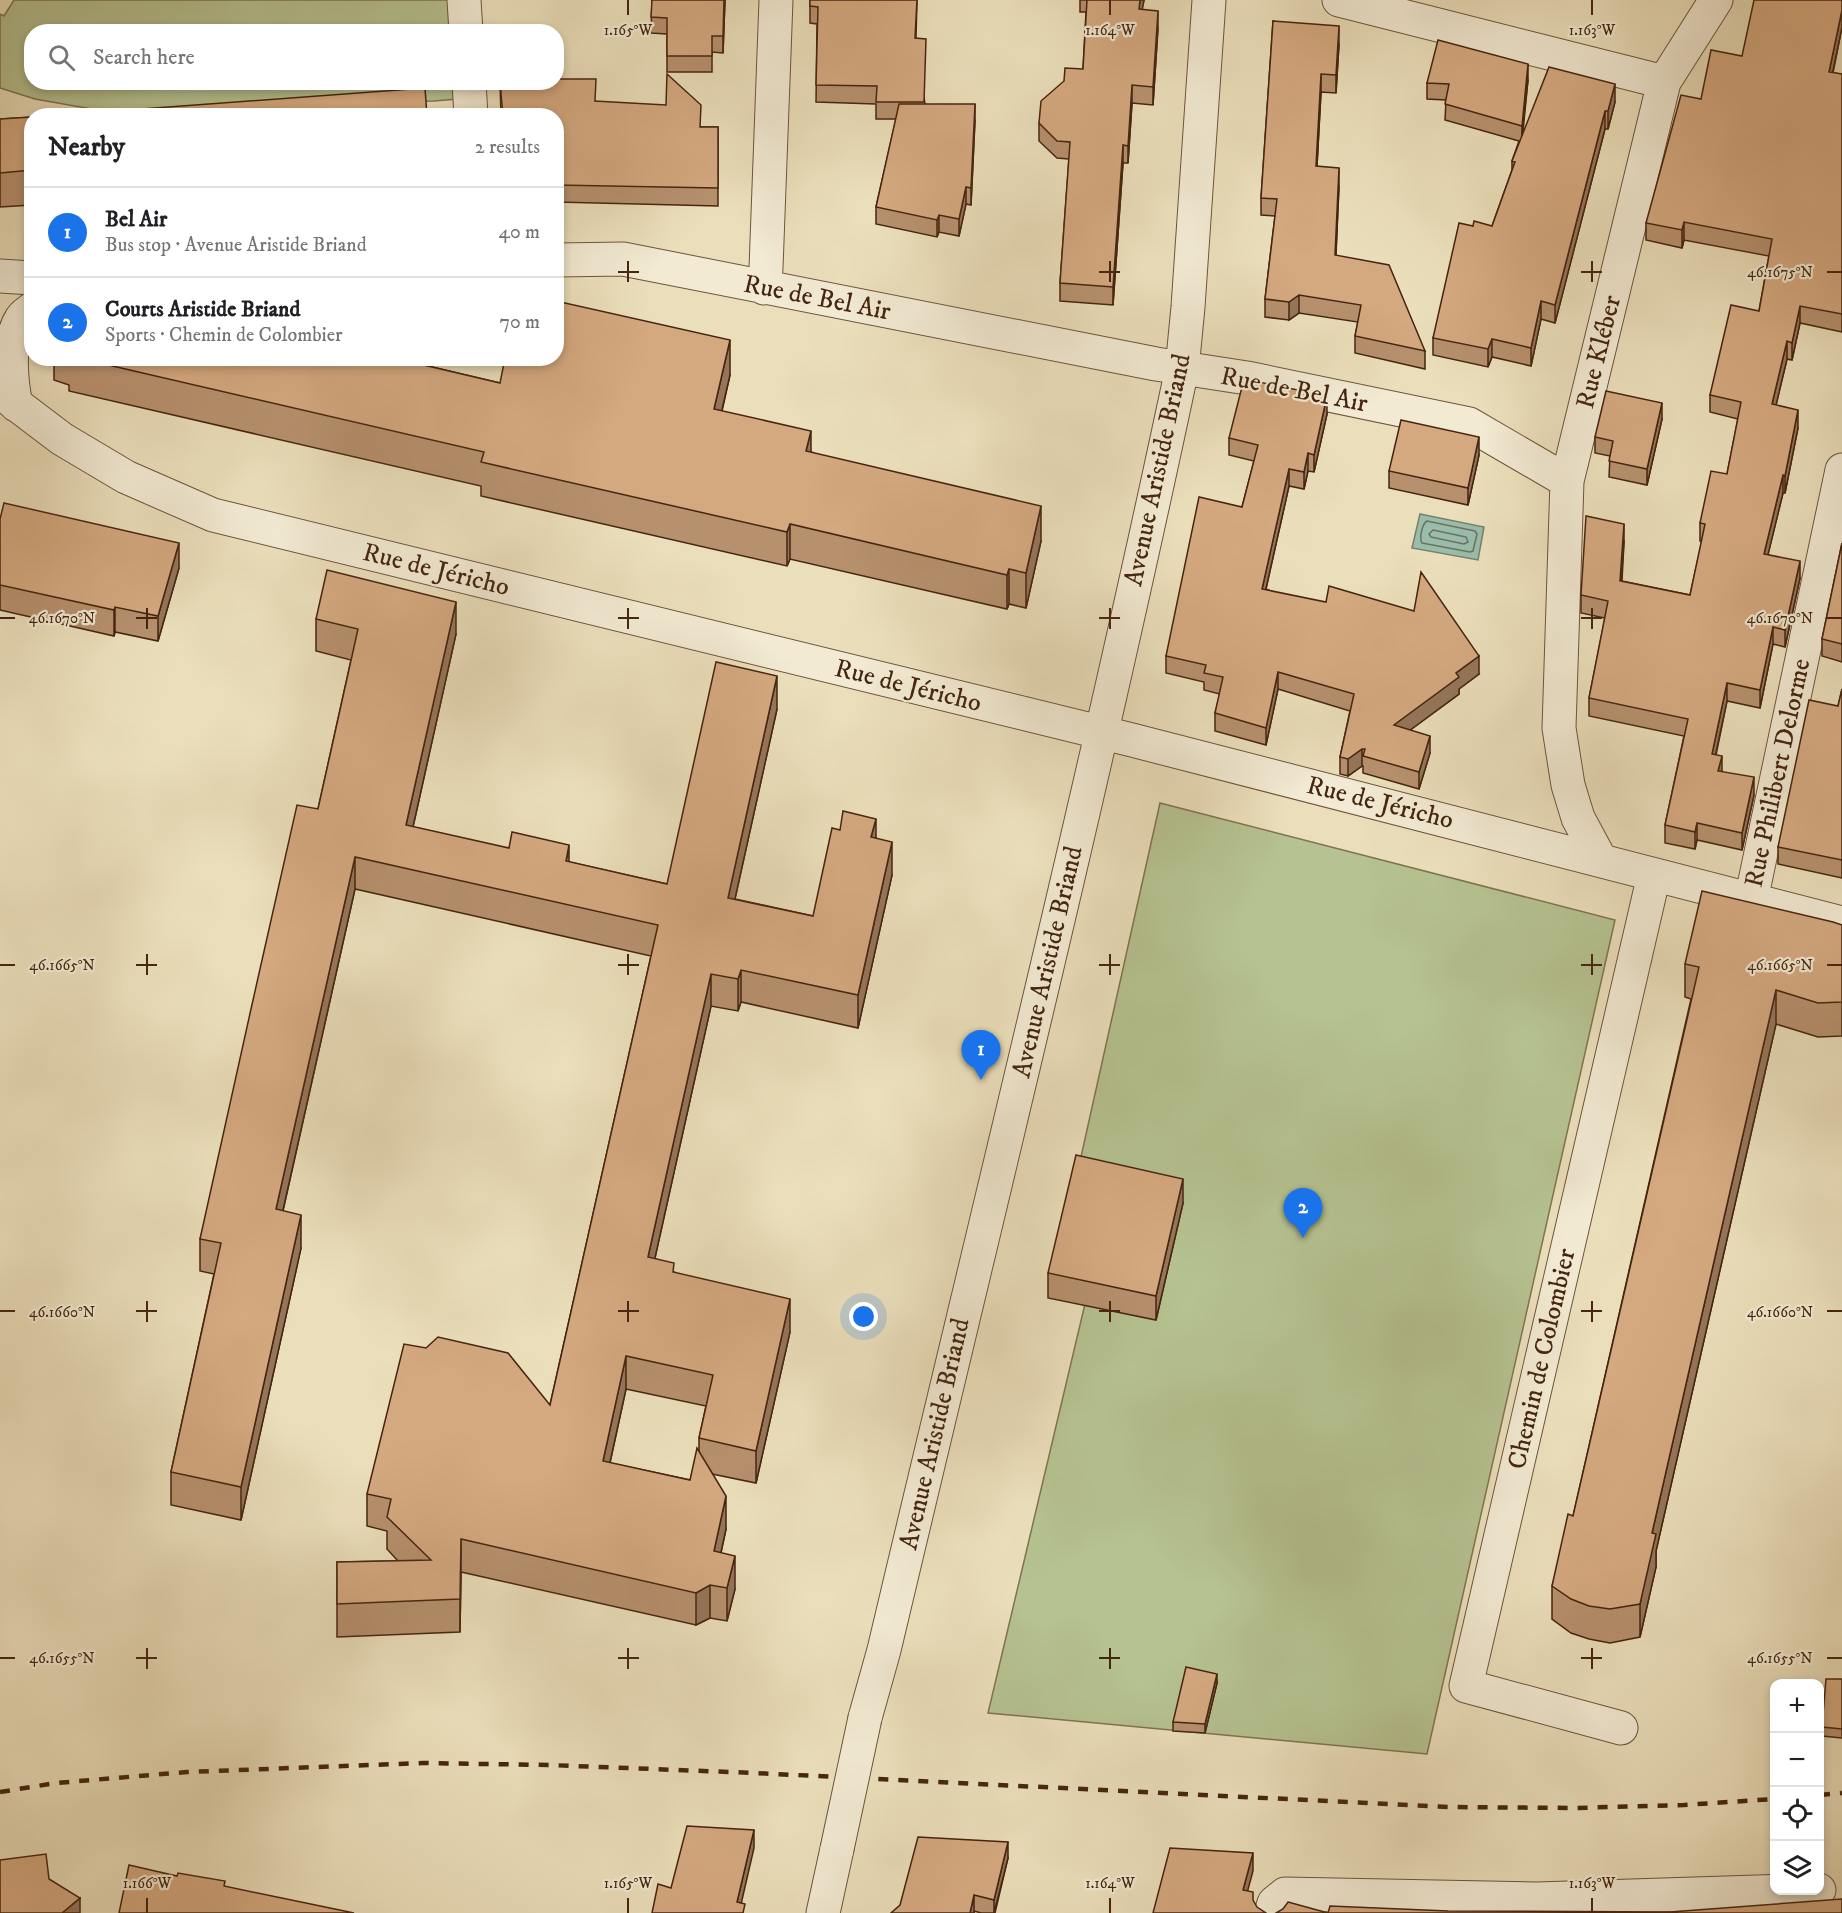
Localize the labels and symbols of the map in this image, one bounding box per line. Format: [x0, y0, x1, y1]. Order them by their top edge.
text: 1.165°W [604, 21, 652, 40]
text: 1.164°W [1085, 21, 1135, 40]
text: 1.163°W [1569, 21, 1615, 40]
text: 46.1675°N [1747, 263, 1813, 282]
street label: Rue de Bel Air [741, 268, 894, 328]
street label: Rue Kléber [1569, 292, 1629, 412]
street label: Avenue Aristide Briand [1117, 351, 1199, 589]
street label: Rue de Bel Air [1218, 360, 1371, 420]
street label: Rue de Jéricho [359, 536, 513, 604]
text: 46.1670°N [29, 609, 95, 628]
text: 46.1670°N [1747, 609, 1813, 628]
street label: Rue de Jéricho [831, 652, 985, 720]
street label: Rue Philibert Delorme [1738, 656, 1818, 890]
street label: Rue de Jéricho [1303, 769, 1457, 837]
street label: Avenue Aristide Briand [1005, 843, 1091, 1081]
text: 46.1665°N [29, 956, 95, 975]
text: 46.1665°N [1747, 956, 1813, 975]
pin: 1 [962, 1030, 1000, 1080]
pin: 2 [1284, 1188, 1322, 1238]
street label: Chemin de Colombier [1501, 1245, 1583, 1472]
your location [849, 1302, 878, 1331]
text: 46.1660°N [29, 1303, 95, 1322]
text: 46.1660°N [1747, 1303, 1813, 1322]
street label: Avenue Aristide Briand [892, 1315, 978, 1553]
text: 46.1655°N [29, 1649, 95, 1668]
text: 46.1655°N [1747, 1649, 1813, 1668]
text: 1.166°W [123, 1874, 172, 1893]
text: 1.165°W [604, 1874, 652, 1893]
text: 1.164°W [1085, 1874, 1135, 1893]
text: 1.163°W [1569, 1874, 1615, 1893]

